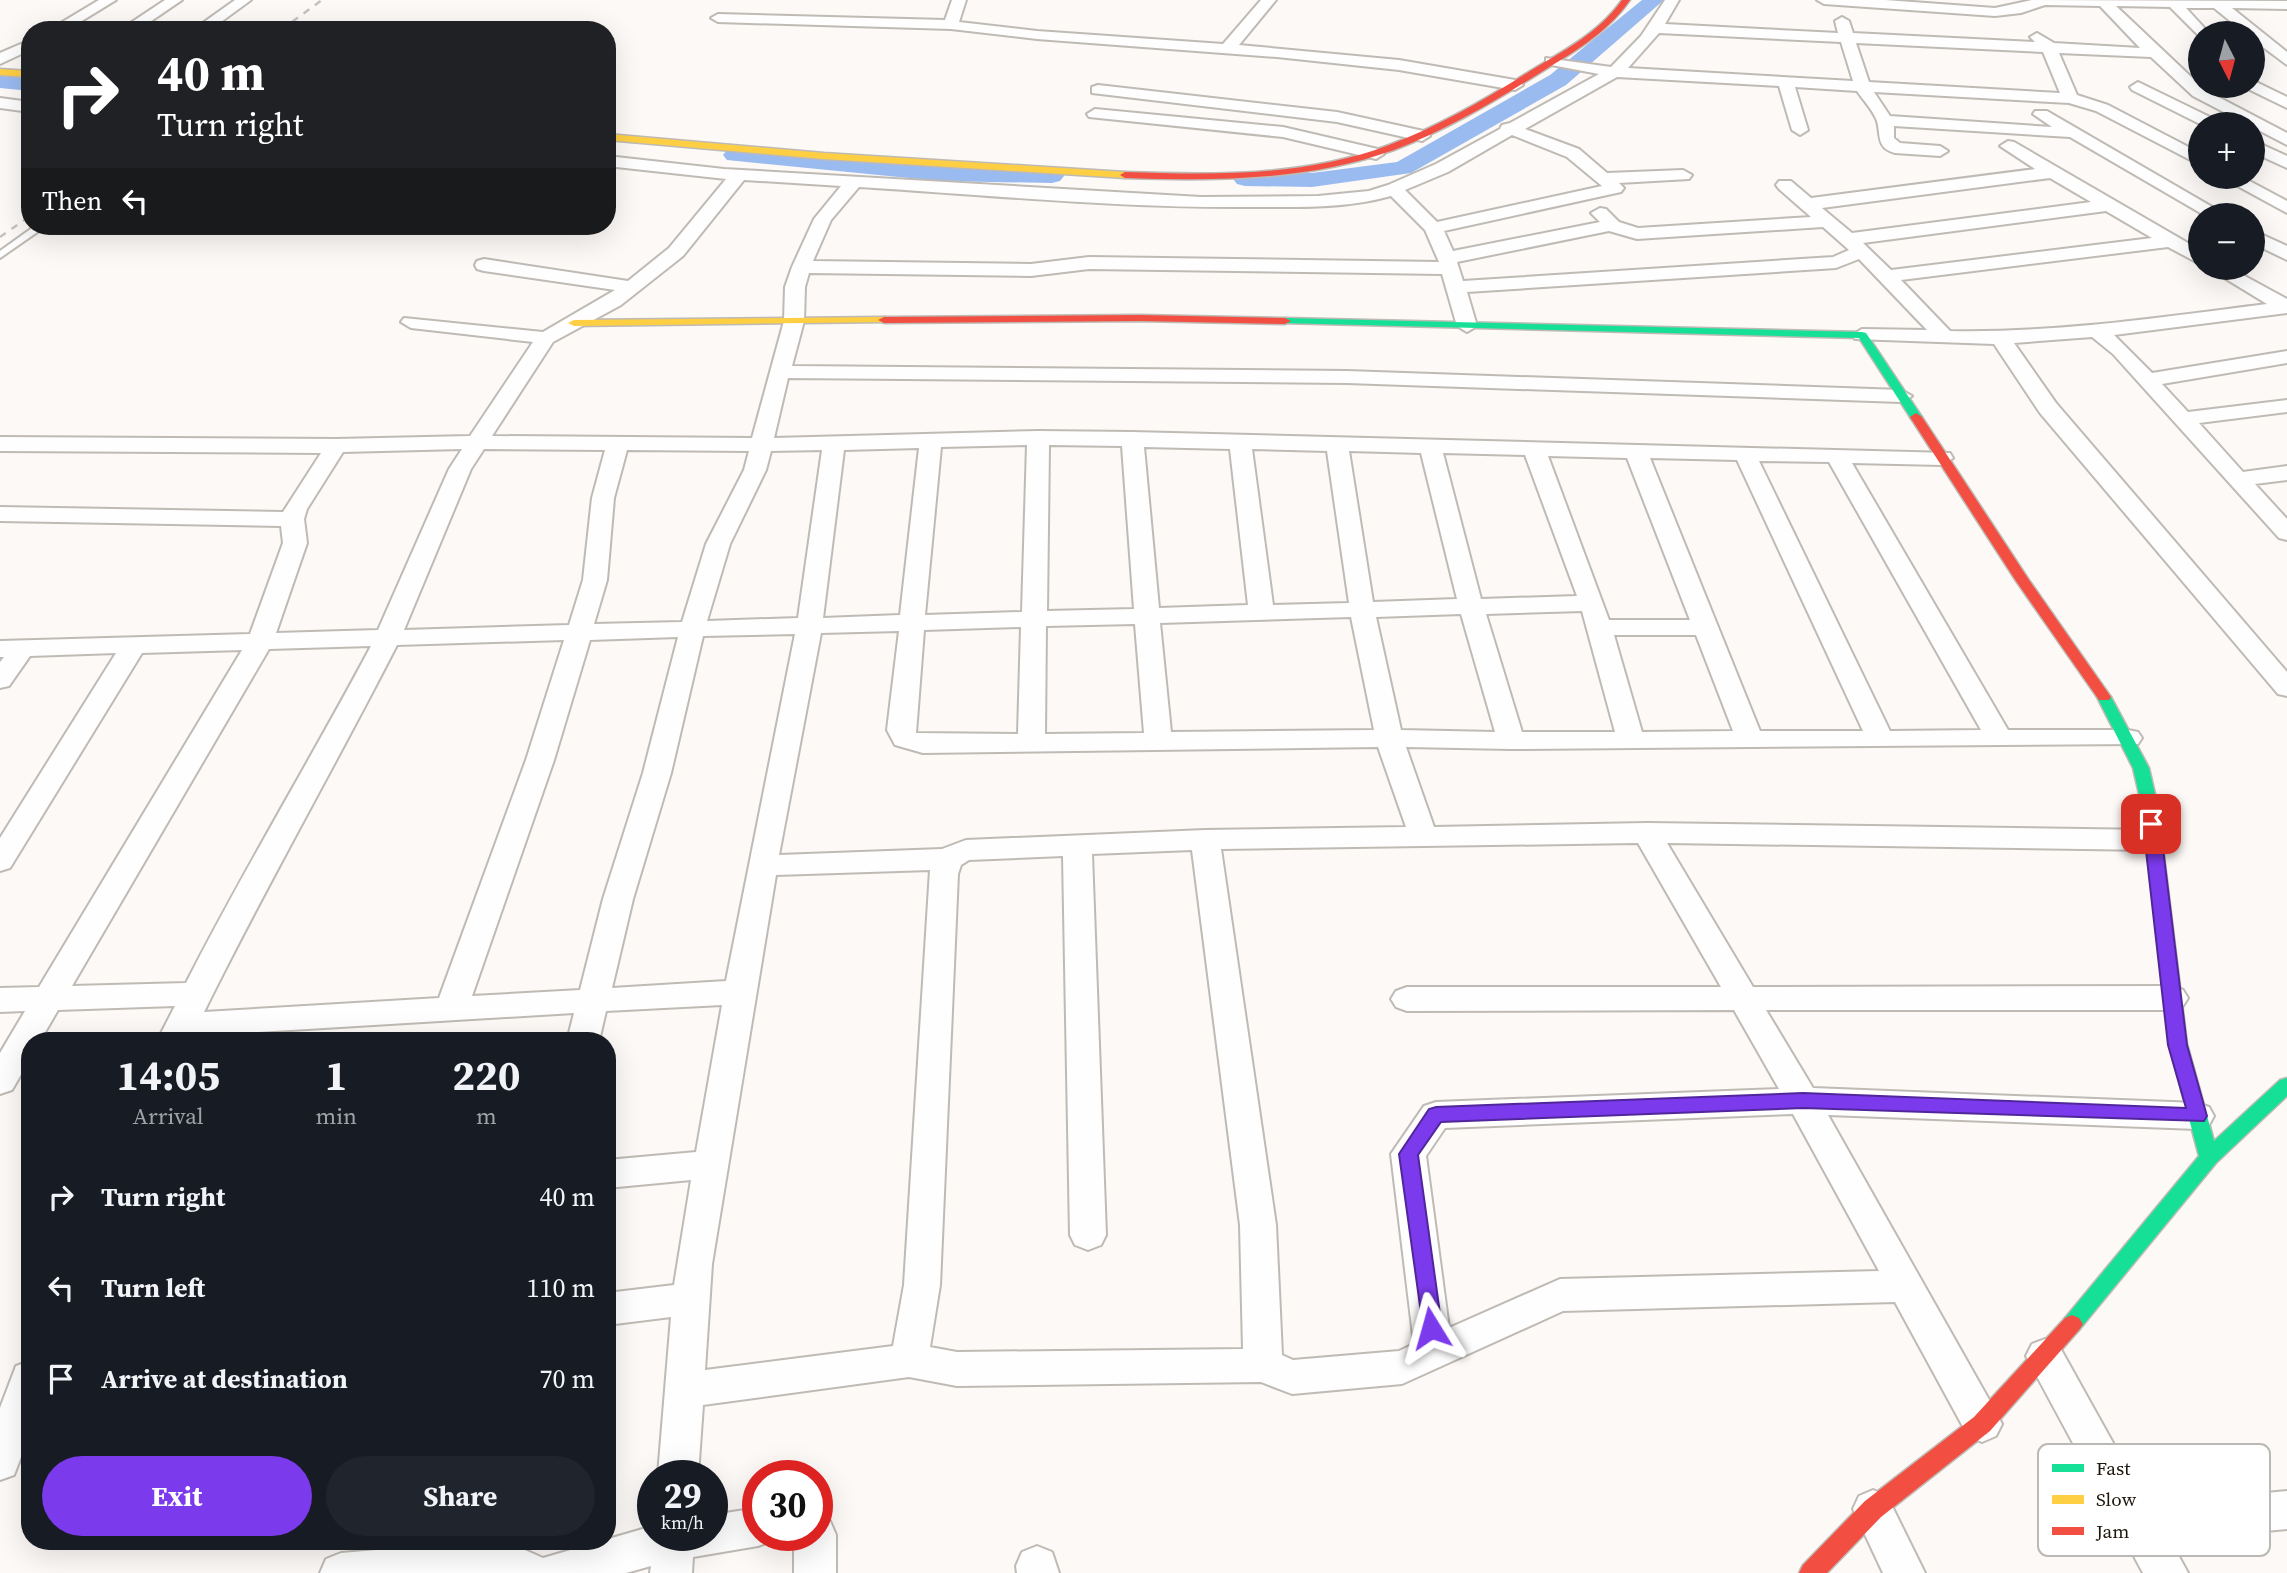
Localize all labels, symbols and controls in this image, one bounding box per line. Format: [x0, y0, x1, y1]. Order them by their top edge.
north arrow [2188, 21, 2264, 98]
map controls [2188, 21, 2265, 280]
text: 40 m [157, 39, 265, 106]
icon: right [42, 49, 133, 140]
text: Turn right [157, 103, 303, 147]
button: + [2188, 112, 2265, 189]
icon: left [116, 182, 154, 220]
text: Then [42, 183, 102, 219]
button: − [2188, 203, 2265, 280]
pin [2121, 794, 2181, 854]
icon: arrive [2132, 805, 2170, 843]
text: 14:05 [116, 1046, 220, 1104]
text: 1 [325, 1046, 348, 1104]
text: 220 [452, 1046, 521, 1104]
text: Arrival [133, 1100, 204, 1132]
text: min [315, 1100, 357, 1132]
text: m [476, 1100, 497, 1132]
icon: right [42, 1178, 80, 1216]
text: Turn right [101, 1179, 225, 1215]
text: 40 m [540, 1179, 595, 1215]
icon: left [42, 1269, 80, 1307]
text: Turn left [101, 1270, 205, 1306]
text: 110 m [527, 1270, 595, 1306]
position arrow [1394, 1291, 1468, 1365]
icon: arrive [42, 1360, 80, 1398]
text: Arrive at destination [101, 1361, 348, 1397]
text: 70 m [540, 1361, 595, 1397]
legend [2038, 1444, 2270, 1556]
text: Fast [2096, 1455, 2131, 1481]
button: Exit [42, 1456, 312, 1536]
button: Share [326, 1456, 595, 1536]
speed limit sign: 30 [742, 1460, 833, 1551]
text: 29 [664, 1472, 701, 1520]
text: Slow [2096, 1486, 2137, 1512]
text: km/h [661, 1510, 704, 1535]
text: Jam [2095, 1518, 2129, 1544]

